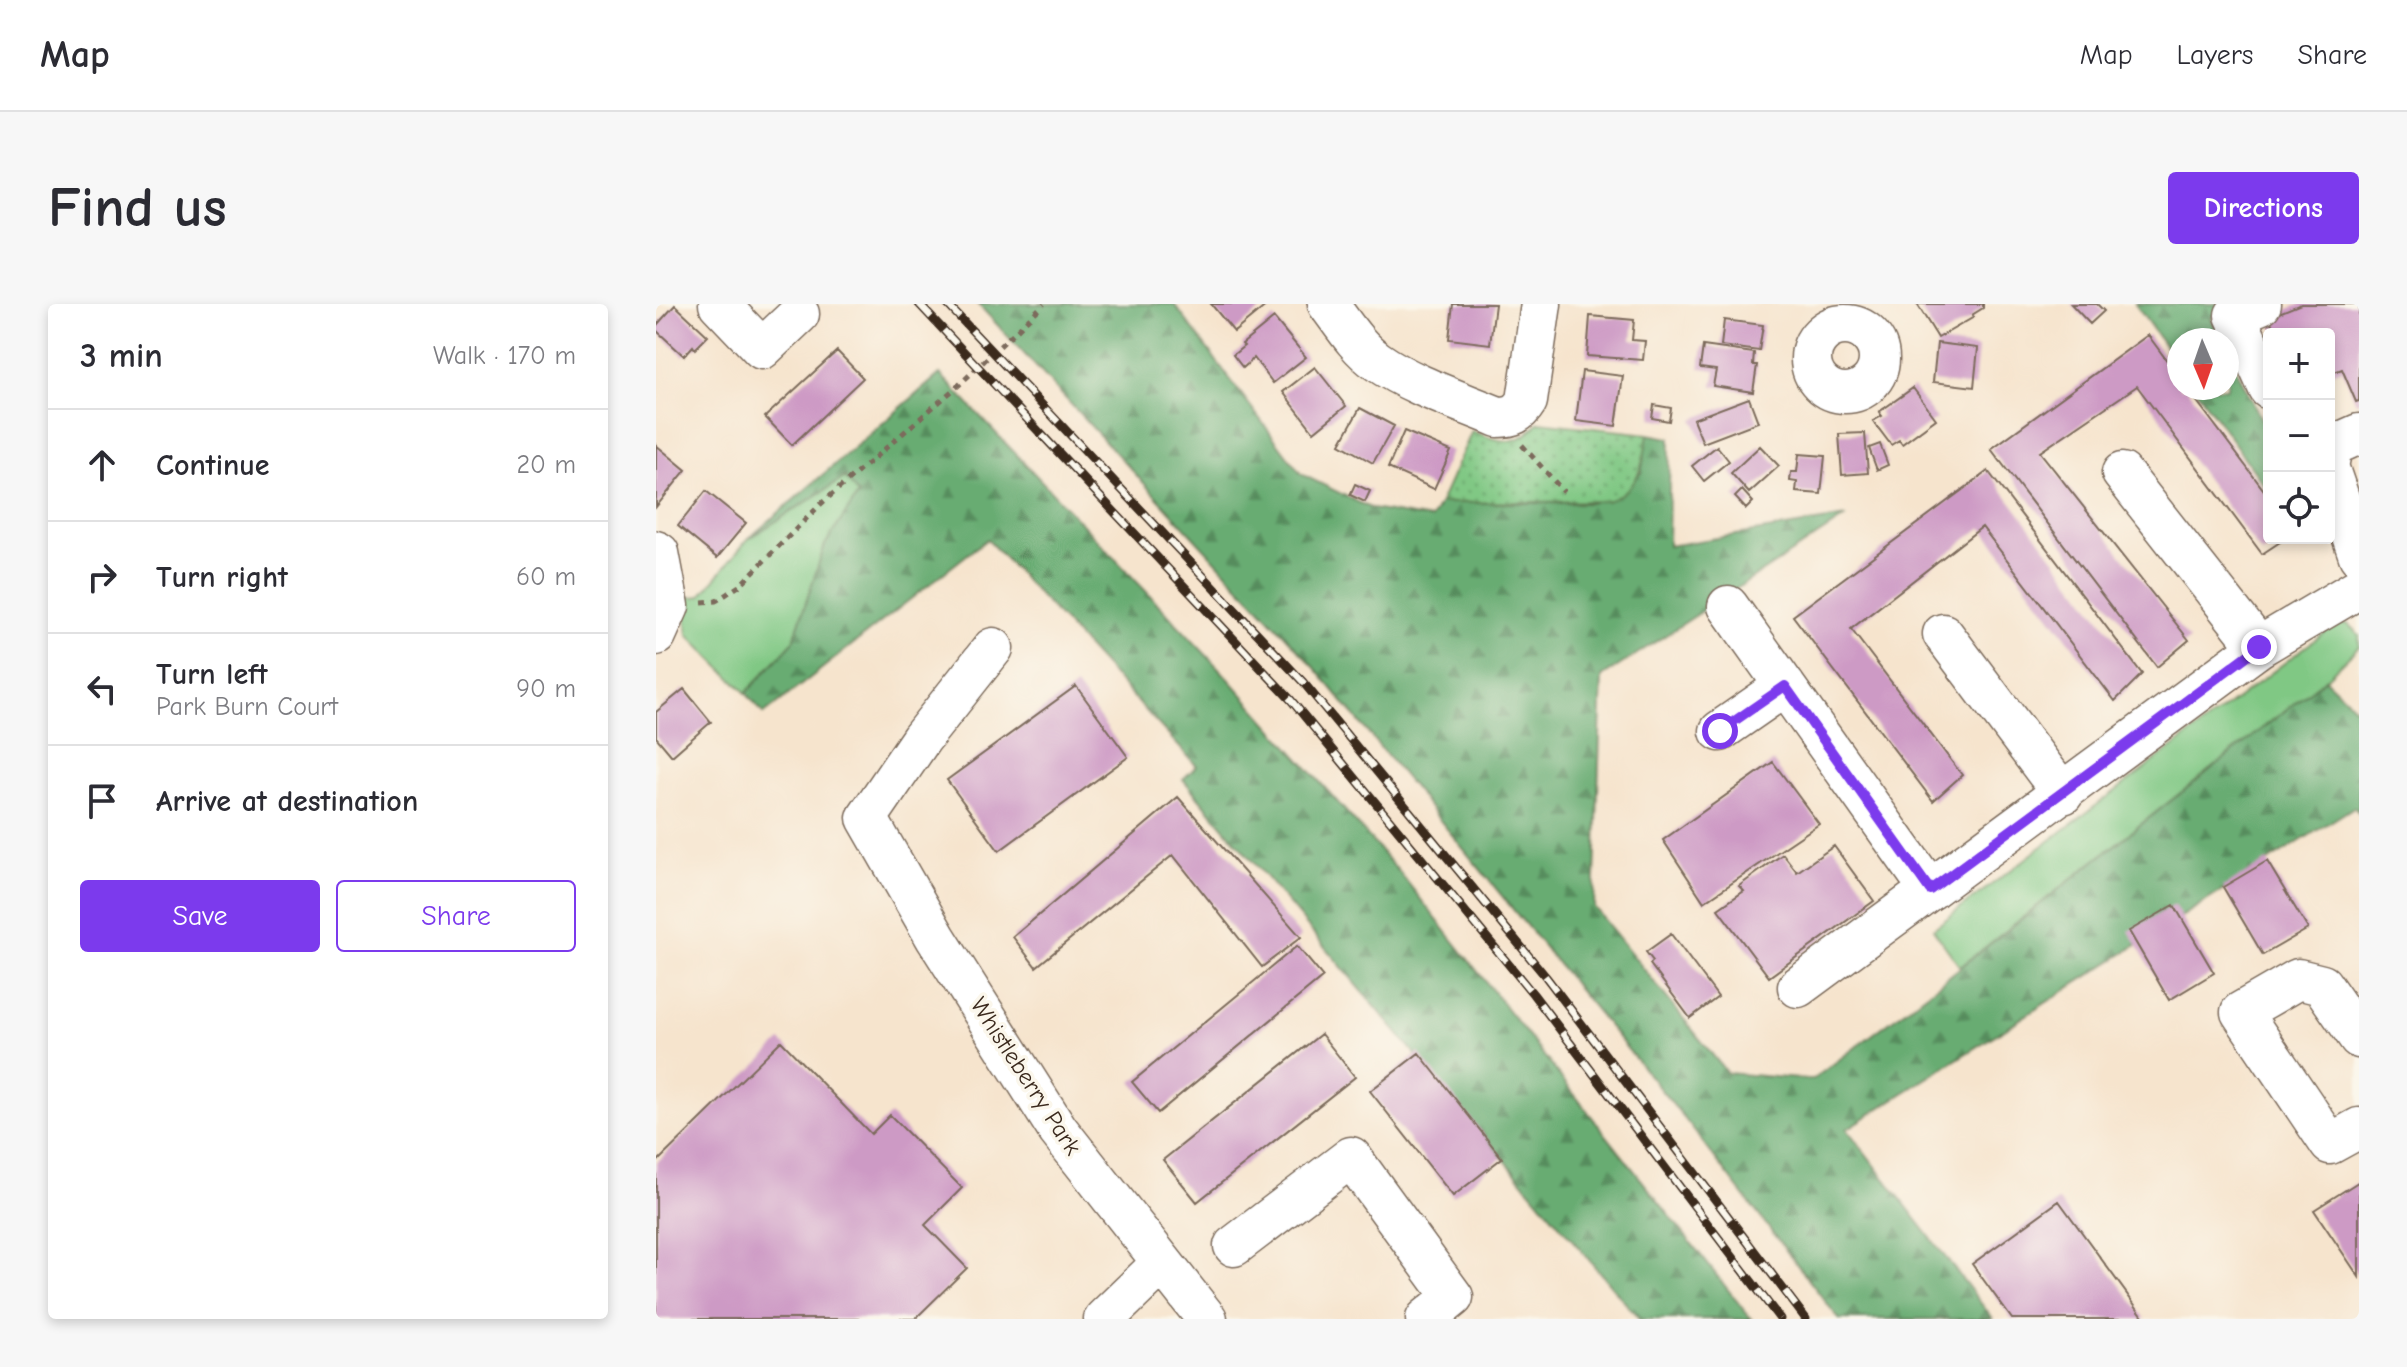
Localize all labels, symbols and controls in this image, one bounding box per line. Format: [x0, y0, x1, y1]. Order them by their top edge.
text: Map [40, 33, 110, 77]
text: Map [2080, 39, 2133, 71]
text: Layers [2177, 39, 2253, 71]
text: Share [2297, 39, 2367, 71]
button: Directions [2168, 172, 2359, 244]
text: Find us [48, 176, 227, 240]
north arrow [2167, 328, 2239, 400]
map controls [2263, 328, 2335, 544]
button: + [2263, 328, 2335, 400]
text: 3 min [80, 336, 163, 376]
text: Walk · 170 m [433, 341, 576, 371]
button: − [2263, 400, 2335, 472]
icon: ahead [80, 443, 124, 487]
text: Continue [156, 448, 270, 483]
text: 20 m [516, 450, 576, 480]
button: locate [2263, 472, 2335, 544]
icon: right [80, 555, 124, 599]
text: Turn right [156, 560, 288, 595]
text: 60 m [516, 562, 576, 592]
route end [2241, 629, 2277, 665]
text: Turn left [156, 657, 268, 692]
icon: left [80, 667, 124, 711]
text: 90 m [516, 674, 576, 704]
text: Park Burn Court [156, 692, 338, 722]
route start [1702, 713, 1738, 749]
icon: arrive [80, 779, 124, 823]
text: Arrive at destination [156, 784, 418, 819]
button: Save [80, 880, 320, 952]
button: Share [336, 880, 576, 952]
street label: Whistleberry Park [965, 992, 1087, 1160]

